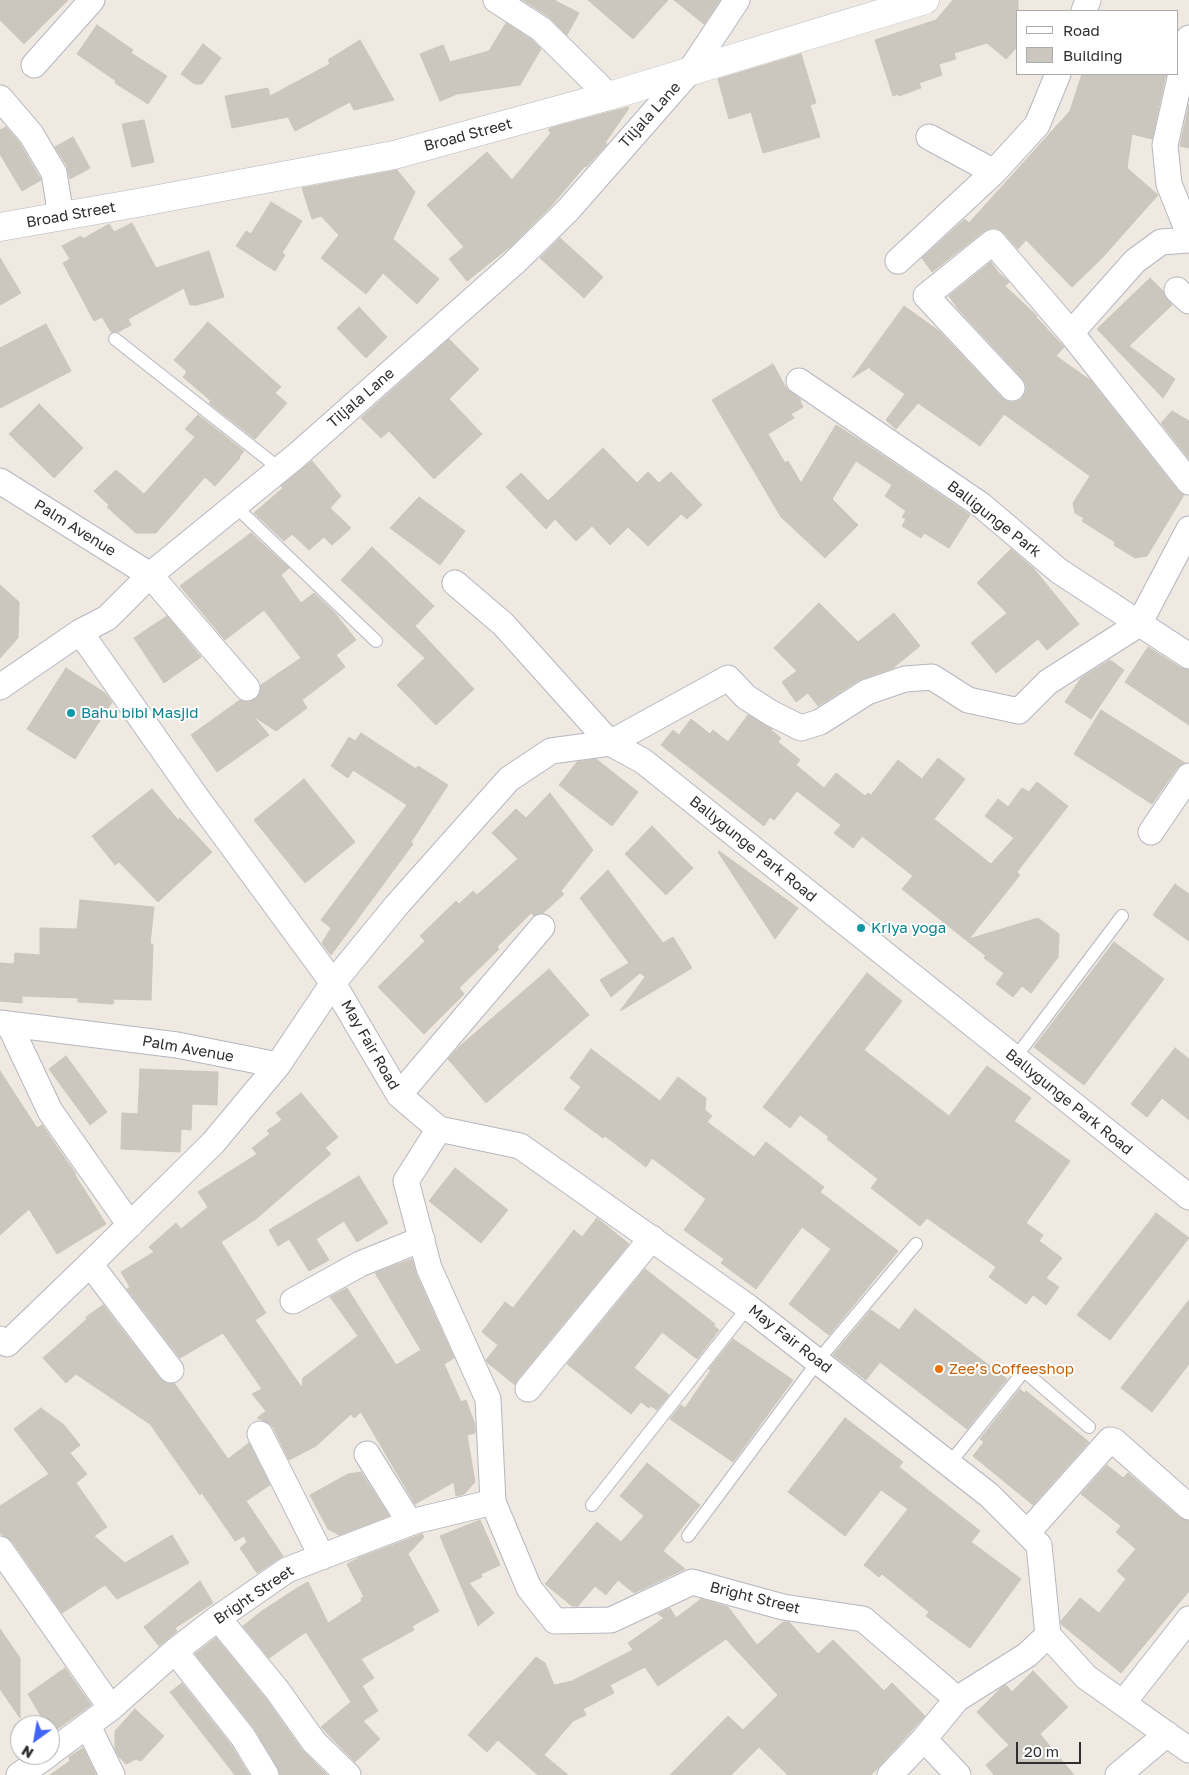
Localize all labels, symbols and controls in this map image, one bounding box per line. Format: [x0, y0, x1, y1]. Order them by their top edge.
legend [1016, 10, 1179, 75]
text: Road [1063, 21, 1100, 39]
text: Building [1063, 46, 1123, 64]
street label: Tiljala Lane [616, 78, 684, 152]
street label: Broad Street [422, 115, 514, 155]
street label: Broad Street [25, 198, 117, 232]
street label: Tiljala Lane [324, 364, 398, 432]
street label: Balligunge Park [944, 477, 1044, 561]
street label: Palm Avenue [31, 496, 119, 560]
place label: Bahu bibi Masjid [81, 704, 198, 722]
marker: Bahu bibi Masjid [65, 707, 77, 719]
street label: Ballygunge Park Road [686, 792, 820, 906]
place label: Kriya yoga [871, 919, 946, 937]
marker: Kriya yoga [855, 922, 867, 934]
street label: May Fair Road [337, 997, 403, 1093]
street label: Palm Avenue [141, 1032, 235, 1066]
street label: Ballygunge Park Road [1002, 1045, 1136, 1159]
street label: May Fair Road [745, 1301, 835, 1377]
place label: Zee’s Coffeeshop [949, 1360, 1074, 1378]
marker: Zee’s Coffeeshop [933, 1363, 945, 1375]
street label: Bright Street [211, 1562, 297, 1628]
street label: Bright Street [708, 1578, 802, 1618]
north arrow [10, 1715, 60, 1765]
scale bar [1019, 1732, 1084, 1764]
text: N [18, 1742, 36, 1762]
text: 20 m [1024, 1742, 1059, 1760]

